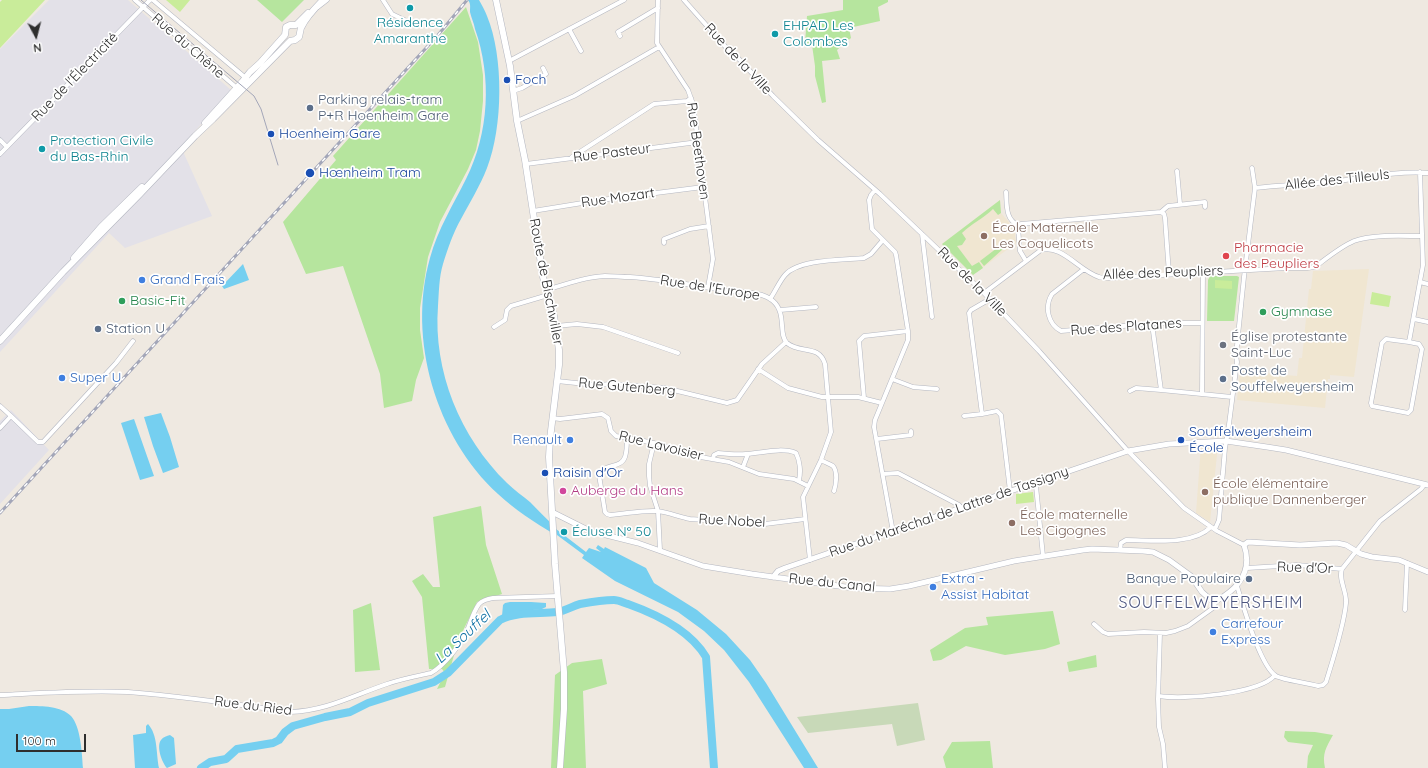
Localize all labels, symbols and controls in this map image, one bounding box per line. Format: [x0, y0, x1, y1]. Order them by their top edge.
marker: Résidence Amaranthe [405, 3, 415, 13]
street label: Rue du Chêne [148, 10, 228, 82]
place label: Résidence Amaranthe [374, 15, 446, 48]
north arrow [16, 16, 56, 56]
place label: EHPAD Les Colombes [783, 18, 854, 50]
street label: Rue de la Ville [701, 20, 775, 98]
street label: Rue de l'Électricité [28, 29, 122, 125]
marker: EHPAD Les Colombes [770, 29, 780, 39]
text: N [33, 40, 42, 55]
place label: Foch [515, 72, 546, 88]
marker: Foch [502, 75, 512, 85]
place label: Parking relais-tram P+R Hoenheim Gare [318, 92, 449, 124]
street label: Rue Beethoven [683, 101, 713, 201]
marker: Parking relais-tram P+R Hoenheim Gare [305, 103, 315, 113]
place label: Hoenheim Gare [279, 126, 380, 142]
marker: Hoenheim Gare [266, 129, 276, 139]
place label: Protection Civile du Bas-Rhin [50, 133, 153, 166]
street label: Rue Pasteur [572, 140, 652, 166]
marker: Protection Civile du Bas-Rhin [37, 144, 47, 154]
place label: Hœnheim Tram [319, 165, 421, 181]
street label: Allée des Tilleuls [1284, 166, 1390, 194]
marker: Hœnheim Tram [304, 167, 316, 179]
street label: Rue Mozart [580, 185, 656, 211]
street label: Route de Bischwiller [525, 217, 567, 347]
place label: École Maternelle Les Coquelicots [992, 220, 1099, 252]
marker: École Maternelle Les Coquelicots [979, 231, 989, 241]
place label: Pharmacie des Peupliers [1234, 240, 1319, 272]
street label: Rue de la Ville [934, 244, 1010, 320]
marker: Pharmacie des Peupliers [1221, 251, 1231, 261]
street label: Allée des Peupliers [1103, 263, 1223, 283]
place label: Grand Frais [150, 272, 225, 288]
street label: Rue de l'Europe [659, 272, 761, 304]
marker: Grand Frais [137, 275, 147, 285]
place label: Basic-Fit [130, 293, 186, 309]
marker: Basic-Fit [117, 296, 127, 306]
place label: Gymnase [1271, 304, 1333, 320]
marker: Gymnase [1258, 307, 1268, 317]
street label: Rue des Platanes [1070, 315, 1182, 339]
place label: Station U [106, 321, 165, 337]
marker: Station U [93, 324, 103, 334]
place label: Église protestante Saint-Luc [1231, 329, 1347, 362]
marker: Église protestante Saint-Luc [1218, 340, 1228, 350]
place label: Poste de Souffelweyersheim [1231, 363, 1354, 396]
place label: Super U [70, 370, 121, 386]
marker: Super U [57, 373, 67, 383]
street label: Rue Gutenberg [578, 374, 676, 400]
marker: Poste de Souffelweyersheim [1218, 374, 1228, 384]
place label: Souffelweyersheim École [1189, 424, 1312, 456]
street label: Rue Lavoisier [617, 427, 705, 465]
place label: Renault [512, 432, 562, 448]
marker: Renault [565, 435, 575, 445]
marker: Souffelweyersheim École [1176, 435, 1186, 445]
street label: Rue du Maréchal de Lattre de Tassigny [827, 463, 1071, 561]
place label: Raisin d'Or [553, 465, 623, 481]
marker: Raisin d'Or [540, 468, 550, 478]
place label: École élémentaire publique Dannenberger [1213, 476, 1366, 508]
place label: Auberge du Hans [571, 483, 683, 499]
marker: Auberge du Hans [558, 486, 568, 496]
marker: École élémentaire publique Dannenberger [1200, 487, 1210, 497]
place label: École maternelle Les Cigognes [1020, 507, 1128, 540]
street label: Rue Nobel [698, 511, 766, 531]
marker: École maternelle Les Cigognes [1007, 518, 1017, 528]
place label: Écluse N° 50 [572, 524, 651, 540]
marker: Écluse N° 50 [559, 527, 569, 537]
street label: Rue d'Or [1277, 559, 1333, 577]
street label: Rue du Canal [788, 570, 876, 596]
place label: Extra - Assist Habitat [941, 571, 1029, 604]
place label: Banque Populaire [1126, 571, 1241, 587]
marker: Banque Populaire [1244, 574, 1254, 584]
marker: Extra - Assist Habitat [928, 582, 938, 592]
district label: SOUFFELWEYERSHEIM [1118, 593, 1304, 613]
water label: La Souffel [431, 607, 495, 667]
place label: Carrefour Express [1221, 616, 1283, 648]
marker: Carrefour Express [1208, 627, 1218, 637]
street label: Rue du Ried [213, 693, 293, 719]
scale bar [18, 726, 88, 752]
text: 100 m [23, 733, 56, 748]

